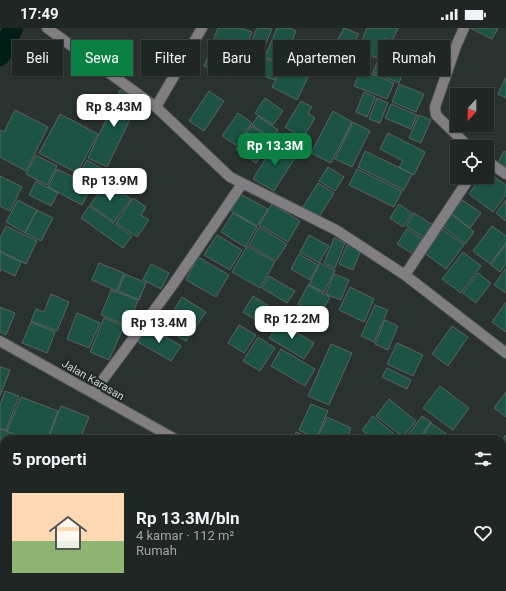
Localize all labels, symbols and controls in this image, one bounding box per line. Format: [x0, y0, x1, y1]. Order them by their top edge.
text: 17:49 [20, 5, 59, 23]
chip: Beli [12, 40, 63, 76]
chip: Sewa [71, 40, 133, 76]
chip: Filter [141, 40, 200, 76]
chip: Baru [208, 40, 265, 76]
chip: Apartemen [273, 40, 370, 76]
chip: Rumah [378, 40, 450, 76]
north arrow [450, 88, 494, 132]
map controls [450, 88, 494, 184]
pin: Rp 8.43M [73, 94, 155, 128]
text: Rp 8.43M [86, 99, 142, 114]
pin: Rp 13.3M [234, 133, 316, 167]
text: Rp 13.3M [247, 138, 303, 153]
button: locate [450, 140, 494, 184]
pin: Rp 13.9M [69, 168, 151, 202]
text: Rp 13.9M [82, 173, 138, 188]
pin: Rp 12.2M [251, 306, 333, 340]
pin: Rp 13.4M [118, 310, 200, 344]
text: Rp 12.2M [264, 311, 320, 326]
text: Rp 13.4M [131, 315, 187, 330]
street label: Jalan Karasan [60, 357, 126, 403]
icon: filters [472, 448, 494, 470]
text: 5 properti [12, 449, 87, 469]
text: Rp 13.3M/bln [136, 508, 240, 528]
icon: home [44, 509, 92, 557]
icon: heart [472, 522, 494, 544]
text: 4 kamar · 112 m² [136, 528, 234, 543]
text: Rumah [136, 543, 177, 558]

